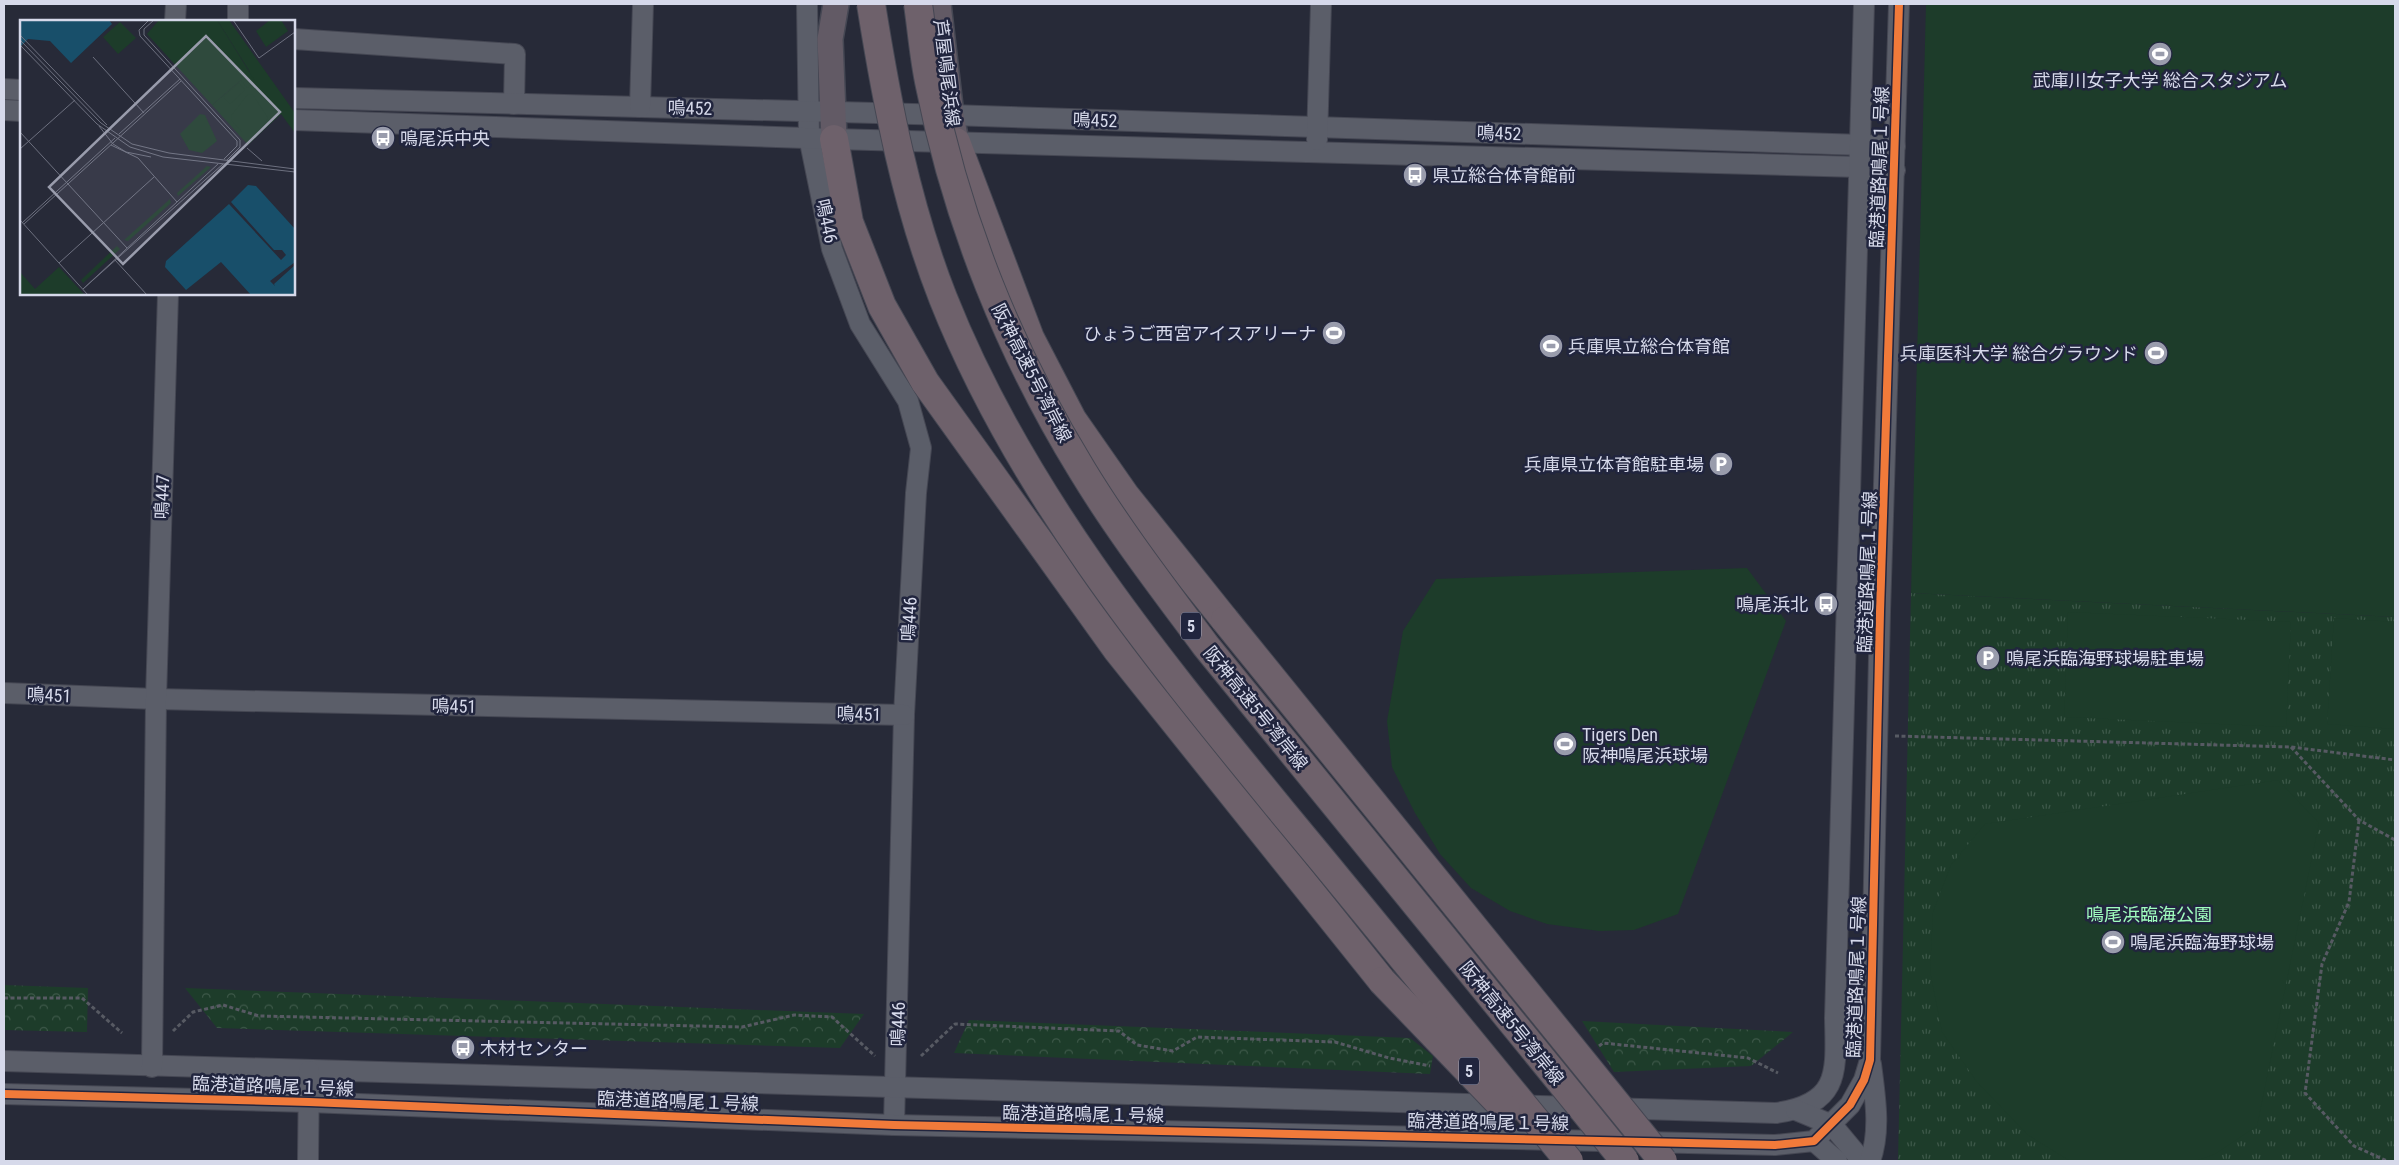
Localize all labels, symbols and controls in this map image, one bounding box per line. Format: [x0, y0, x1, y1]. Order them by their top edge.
street label: 芦屋鳴尾浜線 [930, 18, 964, 128]
inset map [20, 20, 295, 295]
sports icon: 武庫川女子大学 総合スタジアム [2147, 41, 2173, 67]
place label: 武庫川女子大学 総合スタジアム [2033, 70, 2287, 91]
street label: 臨港道路鳴尾１号線 [1866, 86, 1892, 248]
street label: 鳴452 [667, 97, 713, 119]
street label: 鳴452 [1072, 109, 1118, 131]
street label: 鳴452 [1476, 122, 1522, 144]
bus stop icon: 鳴尾浜中央 [370, 125, 396, 151]
place label: 鳴尾浜中央 [400, 128, 490, 149]
bus stop icon: 県立総合体育館前 [1402, 162, 1428, 188]
place label: 県立総合体育館前 [1432, 165, 1576, 186]
street label: 鳴446 [812, 197, 842, 245]
street label: 阪神高速5号湾岸線 [988, 300, 1076, 446]
sports icon: ひょうご西宮アイスアリーナ [1321, 320, 1347, 346]
place label: ひょうご西宮アイスアリーナ [1083, 323, 1316, 344]
sports icon: 兵庫県立総合体育館 [1538, 333, 1564, 359]
place label: 兵庫県立総合体育館 [1568, 336, 1730, 357]
sports icon: 兵庫医科大学 総合グラウンド [2143, 340, 2169, 366]
place label: 兵庫医科大学 総合グラウンド [1900, 343, 2138, 364]
parking icon: 兵庫県立体育館駐車場 [1708, 451, 1734, 477]
place label: 兵庫県立体育館駐車場 [1524, 454, 1704, 475]
street label: 鳴447 [151, 474, 173, 520]
street label: 臨港道路鳴尾１号線 [1854, 491, 1880, 653]
bus stop icon: 鳴尾浜北 [1813, 591, 1839, 617]
place label: 鳴尾浜北 [1736, 594, 1808, 615]
street label: 鳴446 [897, 596, 921, 642]
road number: 5 [1181, 612, 1201, 640]
street label: 阪神高速5号湾岸線 [1200, 642, 1312, 774]
parking icon: 鳴尾浜臨海野球場駐車場 [1975, 645, 2001, 671]
place label: 鳴尾浜臨海野球場駐車場 [2006, 648, 2204, 669]
street label: 鳴451 [26, 684, 72, 706]
street label: 鳴451 [431, 695, 477, 717]
street label: 鳴451 [836, 703, 882, 725]
place label: Tigers Den 阪神鳴尾浜球場 [1582, 724, 1708, 766]
sports icon: Tigers Den 阪神鳴尾浜球場 [1552, 731, 1578, 757]
street label: 臨港道路鳴尾１号線 [1843, 896, 1869, 1058]
park label: 鳴尾浜臨海公園 [2086, 904, 2212, 925]
sports icon: 鳴尾浜臨海野球場 [2100, 929, 2126, 955]
place label: 鳴尾浜臨海野球場 [2130, 932, 2274, 953]
street label: 阪神高速5号湾岸線 [1455, 957, 1569, 1089]
street label: 鳴446 [887, 1001, 909, 1047]
bus stop icon: 木材センター [450, 1035, 476, 1061]
place label: 木材センター [480, 1038, 588, 1059]
road number: 5 [1459, 1058, 1479, 1084]
street label: 臨港道路鳴尾１号線 [192, 1073, 354, 1099]
street label: 臨港道路鳴尾１号線 [597, 1088, 759, 1114]
street label: 臨港道路鳴尾１号線 [1002, 1102, 1164, 1126]
street label: 臨港道路鳴尾１号線 [1407, 1110, 1569, 1134]

